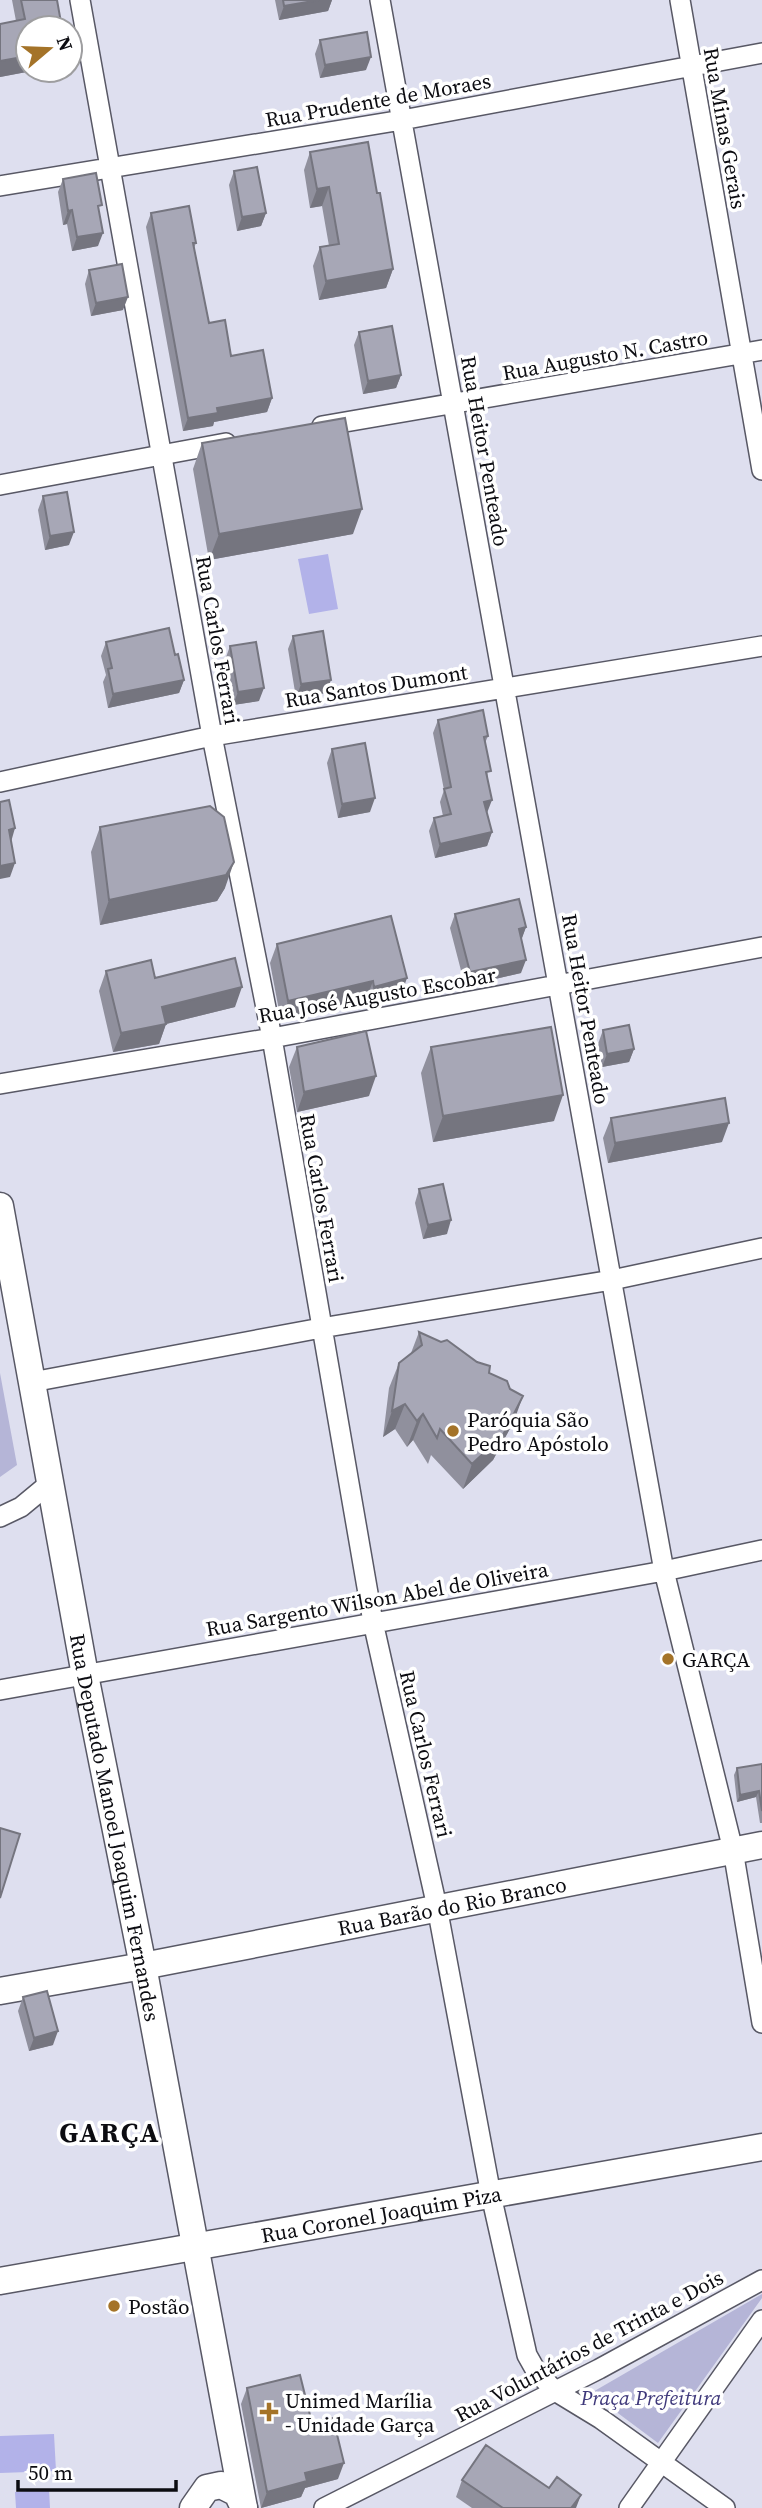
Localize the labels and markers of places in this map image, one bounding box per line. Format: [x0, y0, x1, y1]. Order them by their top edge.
place label: Paróquia São Pedro Apóstolo [467, 1405, 609, 1458]
marker: Paróquia São Pedro Apóstolo [445, 1423, 461, 1439]
place label: GARÇA [682, 1645, 750, 1674]
marker: GARÇA [660, 1651, 676, 1667]
place label: Postão [128, 2292, 190, 2321]
marker: Postão [106, 2298, 122, 2314]
place label: Unimed Marília - Unidade Garça [285, 2386, 435, 2439]
marker: Unimed Marília - Unidade Garça [259, 2402, 279, 2422]

